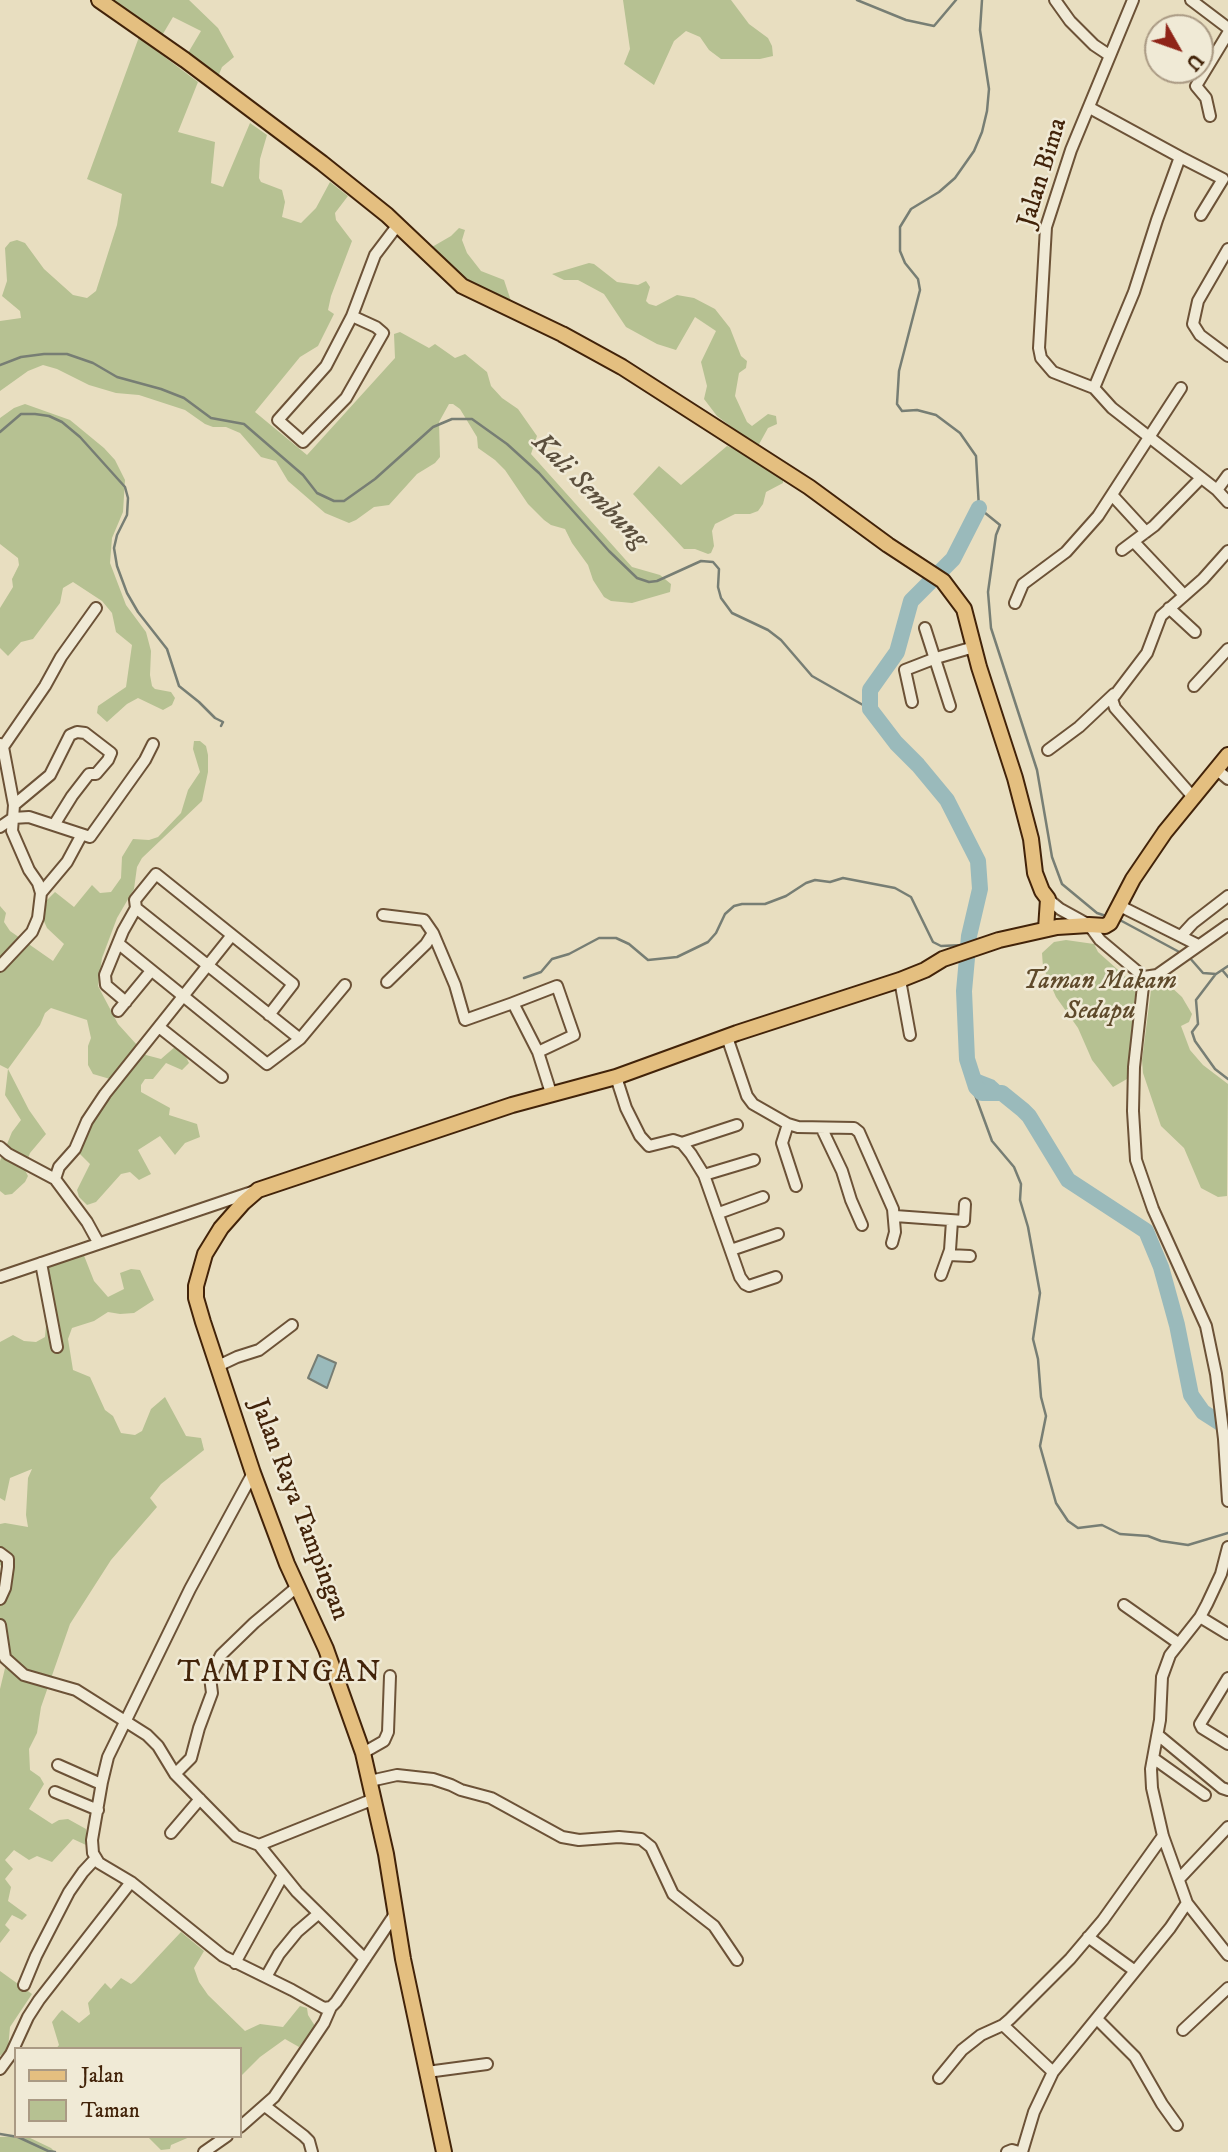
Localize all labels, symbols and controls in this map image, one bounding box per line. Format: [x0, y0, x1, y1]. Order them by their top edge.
north arrow [1144, 14, 1214, 84]
text: U [1180, 49, 1207, 75]
street label: Jalan Bima [1013, 115, 1075, 231]
water label: Kali Sembung [524, 427, 654, 557]
park label: Taman Makam Sedapu [1023, 967, 1177, 1028]
street label: Jalan Raya Tampingan [241, 1395, 355, 1625]
district label: TAMPINGAN [179, 1657, 381, 1693]
legend [14, 2047, 242, 2138]
text: Jalan [81, 2063, 124, 2089]
text: Taman [81, 2098, 140, 2124]

